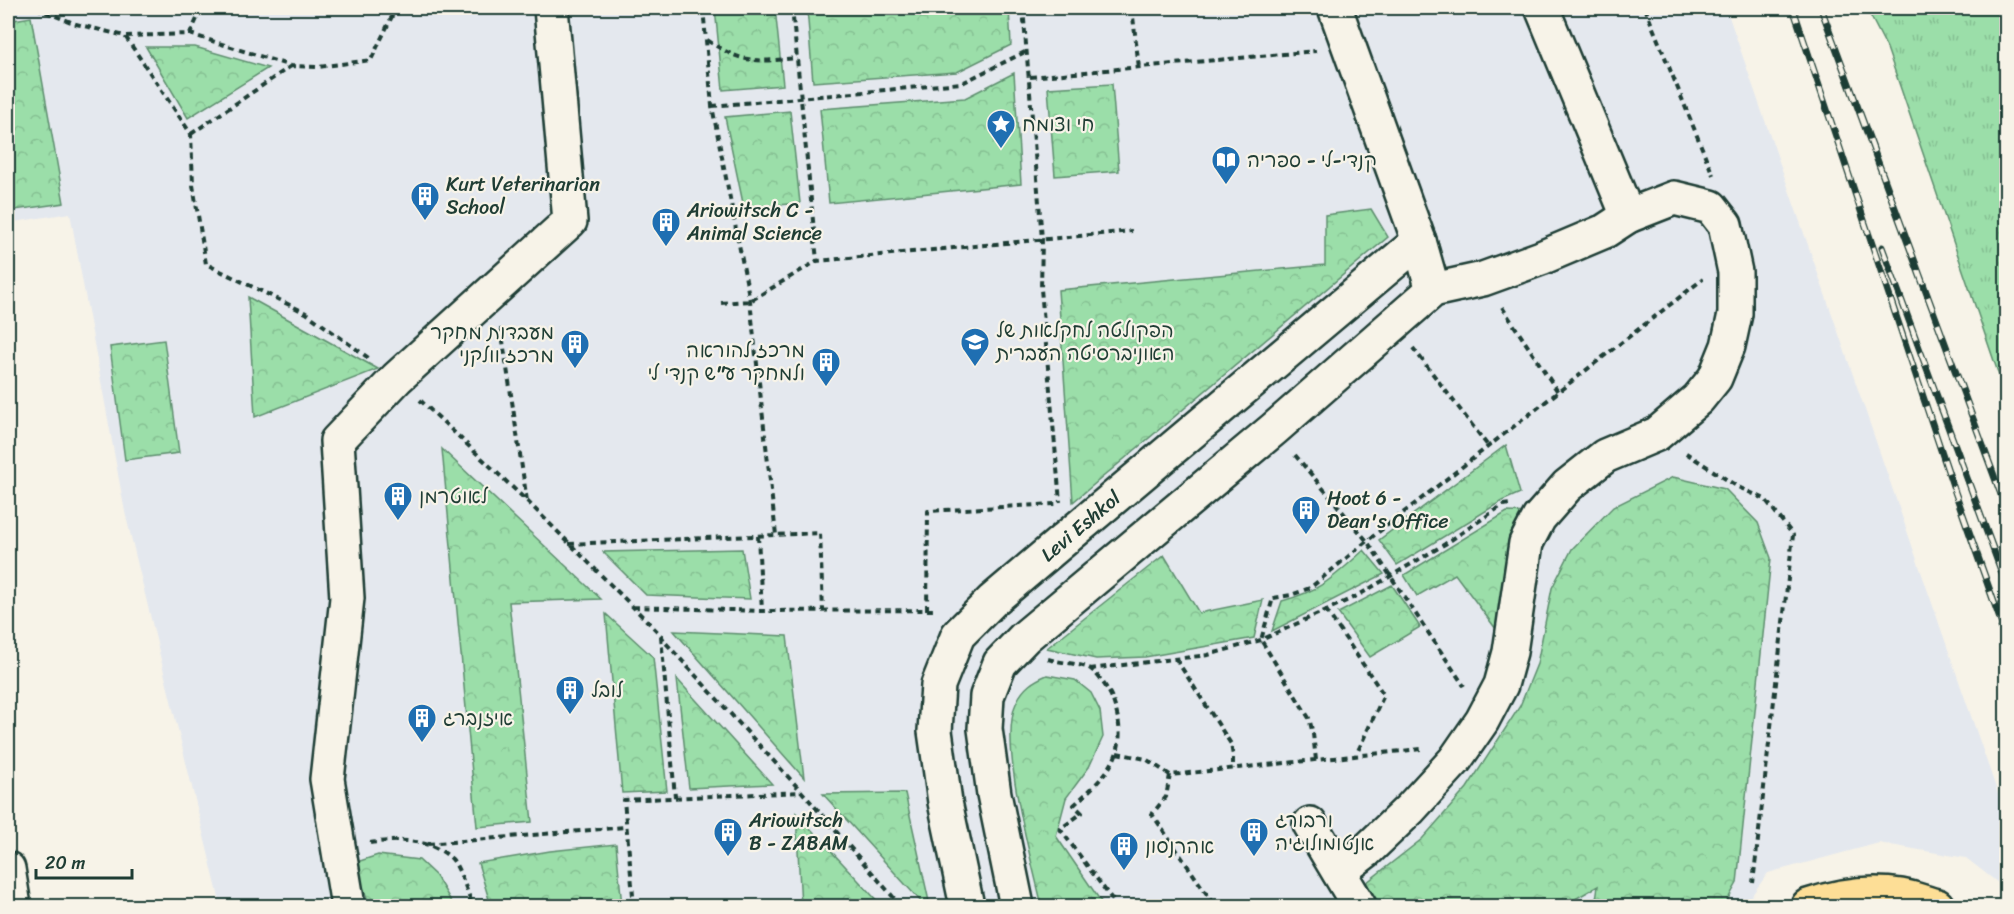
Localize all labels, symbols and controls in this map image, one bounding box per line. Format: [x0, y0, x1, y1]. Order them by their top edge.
place label: חי וצומח [1022, 107, 1094, 142]
place icon: חי וצומח [985, 108, 1017, 150]
place label: קנדי-לי - ספריה [1247, 143, 1377, 178]
library icon: קנדי-לי - ספריה [1210, 144, 1242, 186]
place label: Kurt Veterinarian School [446, 167, 600, 225]
building icon: Kurt Veterinarian School [409, 180, 441, 222]
place label: Ariowitsch C - Animal Science [686, 193, 822, 251]
building icon: Ariowitsch C - Animal Science [650, 206, 682, 248]
place label: הפקולטה לחקלאות של האוניברסיטה העברית [995, 313, 1175, 371]
place label: מעבדות מחקר מרכז וולקני [430, 315, 554, 373]
school or university icon: הפקולטה לחקלאות של האוניברסיטה העברית [959, 326, 991, 368]
building icon: מעבדות מחקר מרכז וולקני [559, 328, 591, 370]
place label: מרכז להוראה ולמחקר ע"ש קנדי לי [647, 333, 805, 391]
building icon: מרכז להוראה ולמחקר ע"ש קנדי לי [810, 346, 842, 388]
place label: לאוטרמן [419, 479, 489, 514]
building icon: לאוטרמן [382, 480, 414, 522]
street label: Levi Eshkol [1032, 481, 1130, 570]
place label: Hoot 6 - Dean's Office [1327, 481, 1448, 539]
building icon: Hoot 6 - Dean's Office [1290, 494, 1322, 536]
place label: לובל [591, 673, 624, 708]
building icon: לובל [554, 674, 586, 716]
place label: איזנברג [443, 701, 513, 736]
building icon: איזנברג [406, 702, 438, 744]
place label: Ariowitsch B - ZABAM [748, 803, 849, 861]
place label: ורבורג אנטומולוגיה [1275, 803, 1374, 861]
building icon: Ariowitsch B - ZABAM [712, 816, 744, 858]
building icon: ורבורג אנטומולוגיה [1238, 816, 1270, 858]
place label: אהרנסון [1145, 829, 1214, 864]
building icon: אהרנסון [1108, 830, 1140, 872]
scale bar [36, 842, 132, 880]
text: 20 m [45, 847, 85, 879]

